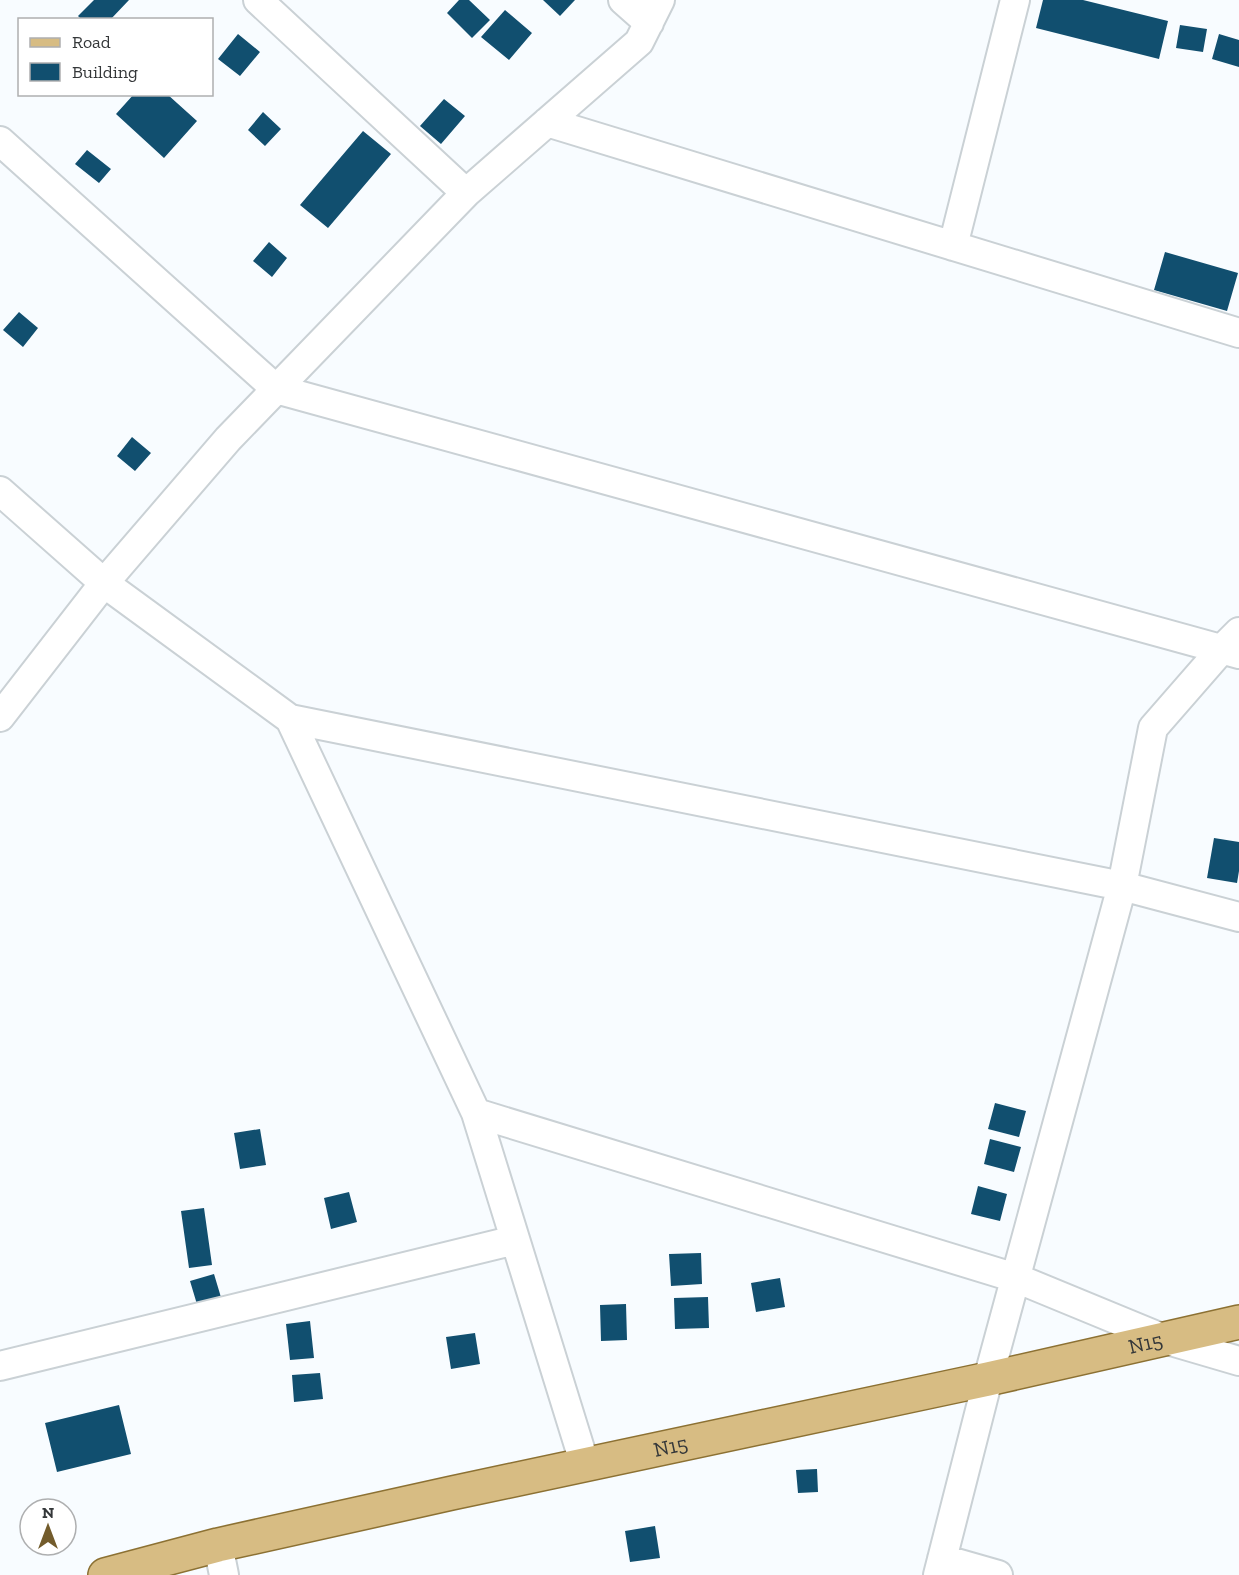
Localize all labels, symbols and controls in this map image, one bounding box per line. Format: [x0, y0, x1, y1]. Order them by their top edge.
legend [18, 18, 213, 96]
text: Road [72, 31, 111, 53]
text: Building [72, 61, 138, 83]
street label: N15 [1126, 1327, 1165, 1359]
street label: N15 [651, 1430, 690, 1462]
north arrow [18, 1497, 78, 1557]
text: N [42, 1503, 54, 1522]

